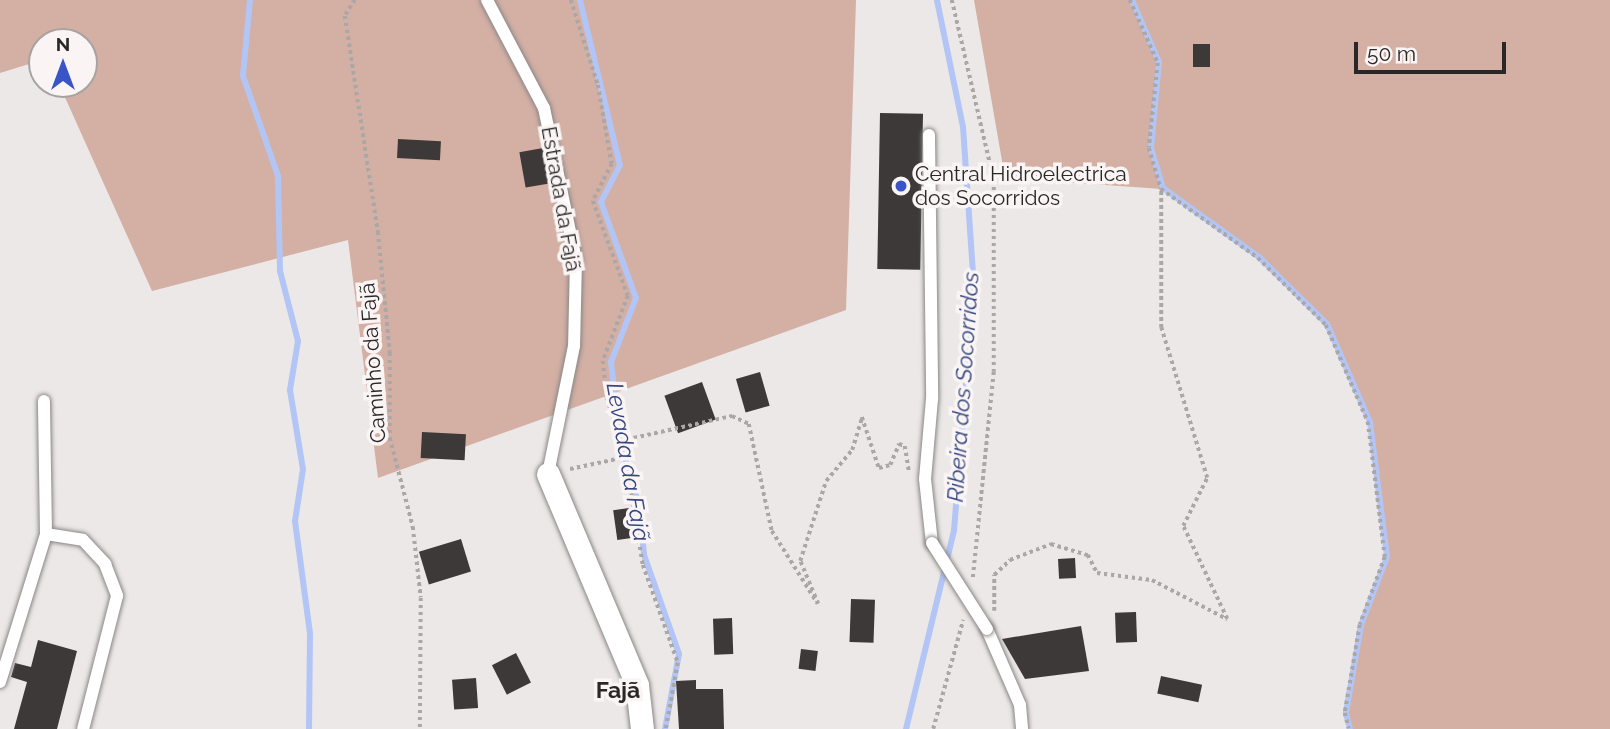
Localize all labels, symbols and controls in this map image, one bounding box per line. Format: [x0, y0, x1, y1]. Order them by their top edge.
north arrow [28, 28, 98, 98]
scale bar [1358, 28, 1510, 72]
text: N [56, 33, 70, 55]
text: 50 m [1367, 41, 1416, 66]
street label: Estrada da Fajã [536, 124, 586, 274]
place label: Central Hidroelectrica dos Socorridos [915, 161, 1127, 211]
marker: Central Hidroelectrica dos Socorridos [893, 178, 909, 194]
water label: Ribeira dos Socorridos [941, 271, 985, 503]
street label: Caminho da Fajã [355, 282, 391, 444]
water label: Levada da Fajã [600, 381, 656, 543]
district label: Fajã [596, 676, 640, 704]

